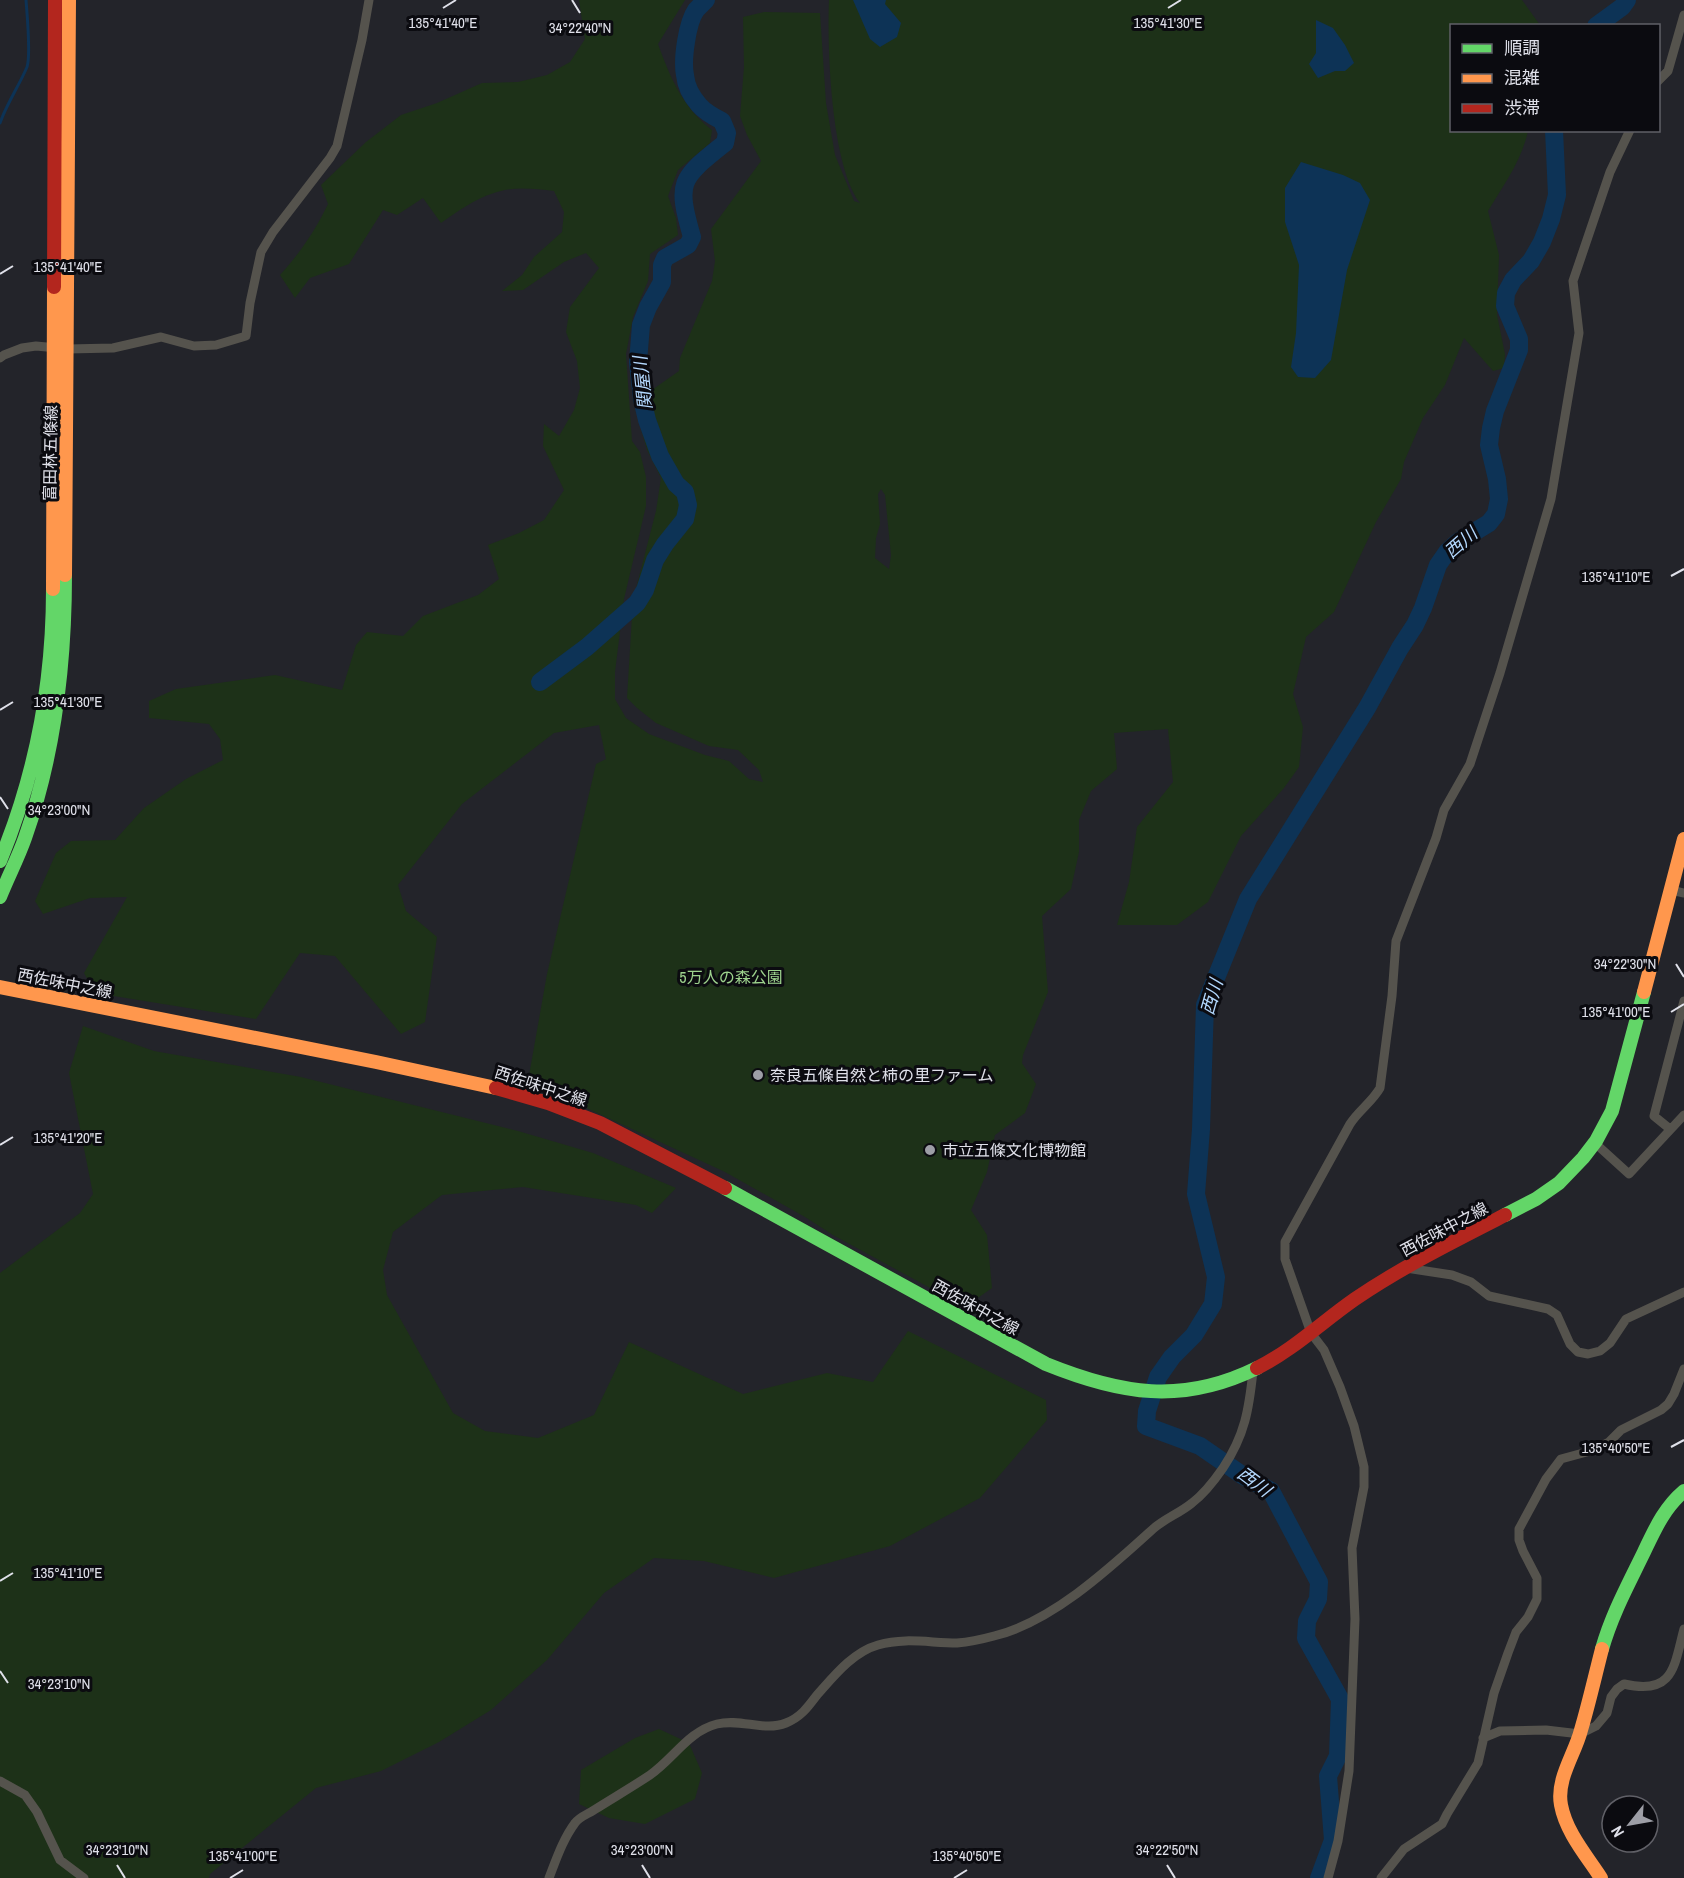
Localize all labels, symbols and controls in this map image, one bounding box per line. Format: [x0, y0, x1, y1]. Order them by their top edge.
text: 135°41'40"E [409, 12, 477, 33]
text: 135°41'30"E [1134, 12, 1202, 33]
text: 34°22'40"N [549, 17, 611, 38]
legend [1450, 24, 1660, 132]
text: 順調 [1504, 35, 1540, 60]
text: 混雑 [1504, 65, 1540, 90]
text: 渋滞 [1504, 95, 1540, 120]
text: 135°41'40"E [34, 256, 102, 277]
water label: 関屋川 [627, 353, 658, 411]
street label: 富田林五條線 [38, 405, 62, 501]
water label: 西川 [1439, 520, 1484, 564]
text: 135°41'10"E [1582, 566, 1650, 587]
text: 135°41'30"E [34, 691, 102, 712]
text: 34°23'00"N [28, 799, 90, 820]
text: 34°22'30"N [1594, 953, 1656, 974]
street label: 西佐味中之線 [16, 963, 114, 1003]
park label: 5万人の森公園 [679, 966, 783, 988]
water label: 西川 [1195, 974, 1229, 1018]
text: 135°41'00"E [1582, 1001, 1650, 1022]
street label: 西佐味中之線 [492, 1061, 590, 1111]
place label: 奈良五條自然と柿の里ファーム [770, 1064, 994, 1086]
marker: 奈良五條自然と柿の里ファーム [751, 1068, 765, 1082]
text: 135°41'20"E [34, 1127, 102, 1148]
place label: 市立五條文化博物館 [942, 1139, 1086, 1161]
marker: 市立五條文化博物館 [923, 1143, 937, 1157]
street label: 西佐味中之線 [1396, 1197, 1492, 1261]
street label: 西佐味中之線 [929, 1274, 1023, 1340]
text: 135°40'50"E [1582, 1437, 1650, 1458]
water label: 西川 [1232, 1461, 1278, 1504]
text: 135°41'10"E [34, 1562, 102, 1583]
text: 34°23'10"N [28, 1673, 90, 1694]
north arrow [1600, 1794, 1660, 1854]
text: N [1605, 1822, 1629, 1841]
text: 34°23'10"N [86, 1839, 148, 1860]
text: 34°23'00"N [611, 1839, 673, 1860]
text: 34°22'50"N [1136, 1839, 1198, 1860]
text: 135°41'00"E [209, 1845, 277, 1866]
text: 135°40'50"E [933, 1845, 1001, 1866]

